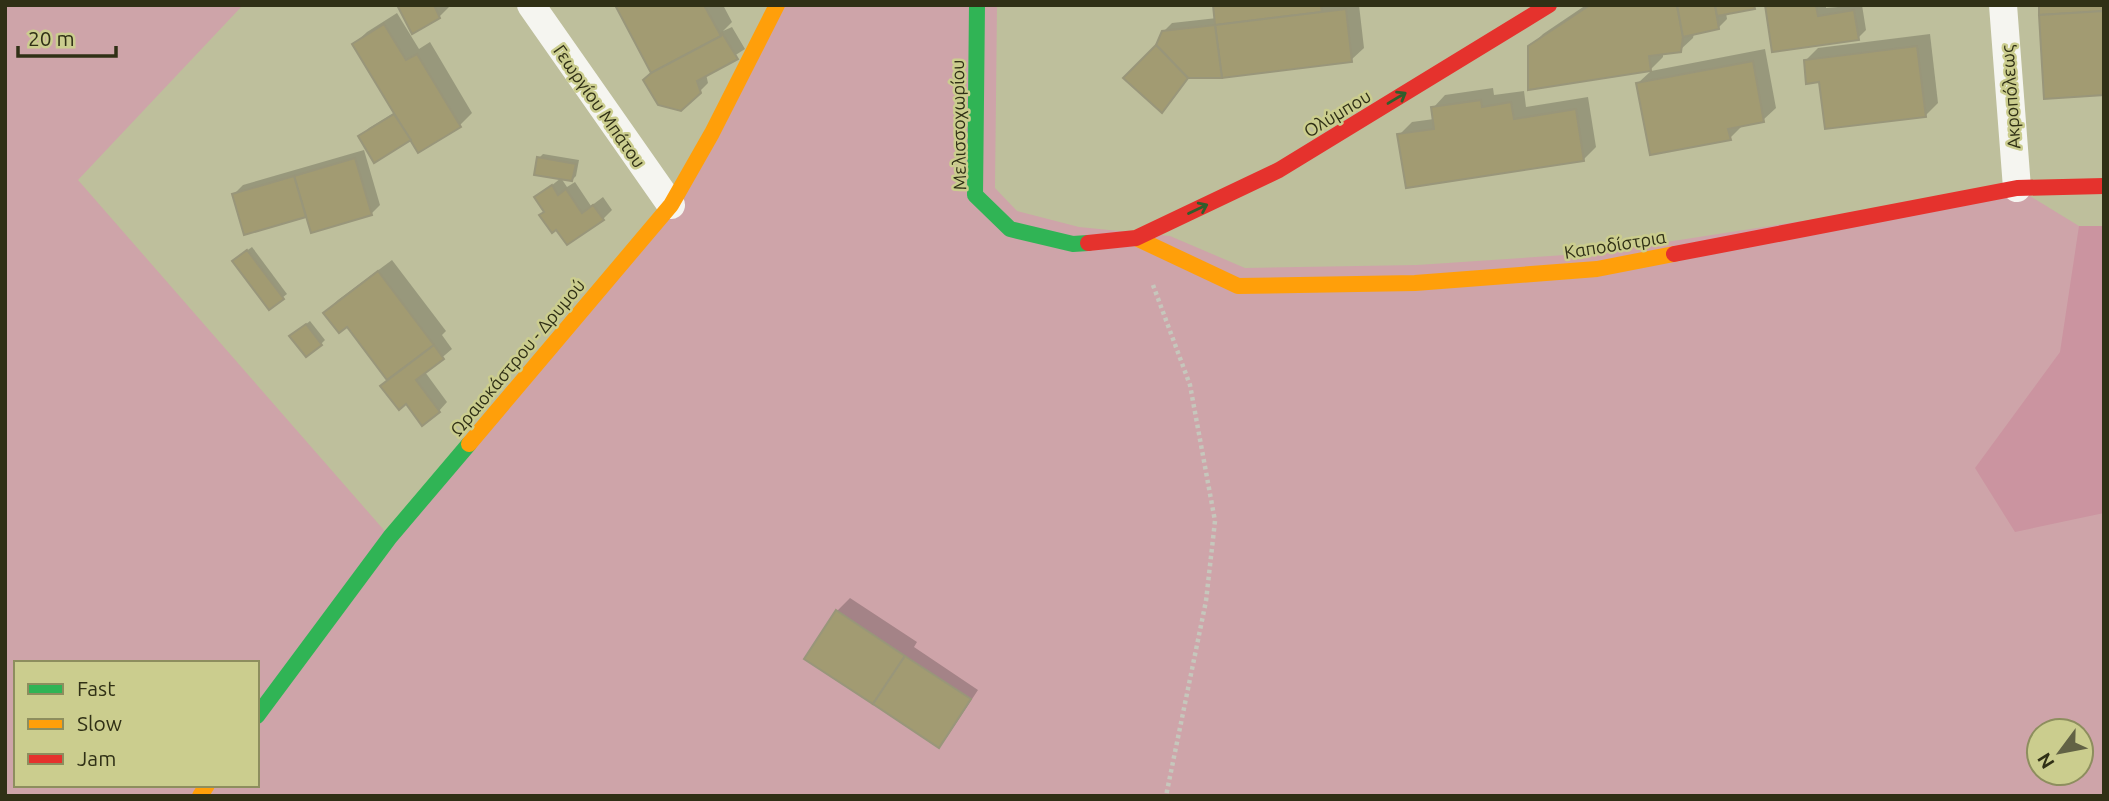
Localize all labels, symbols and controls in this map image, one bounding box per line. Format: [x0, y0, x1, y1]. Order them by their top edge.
scale bar [18, 14, 116, 58]
text: 20 m [28, 26, 75, 50]
street label: Γεωργίου Μπάτου [550, 41, 650, 171]
street label: Ακροπόλεως [1996, 44, 2025, 150]
street label: Μελισσοχωρίου [947, 59, 969, 191]
street label: Ολύμπου [1300, 85, 1374, 141]
one-way arrow [1386, 91, 1406, 105]
one-way arrow [1187, 201, 1208, 215]
street label: Καποδίστρια [1563, 226, 1668, 262]
street label: Ωραιοκάστρου - Δρυμού [446, 275, 588, 439]
legend [14, 661, 259, 787]
text: Fast [77, 676, 115, 700]
text: Slow [77, 711, 122, 735]
north arrow [2025, 717, 2095, 787]
text: Jam [77, 746, 116, 770]
text: N [2032, 749, 2059, 773]

